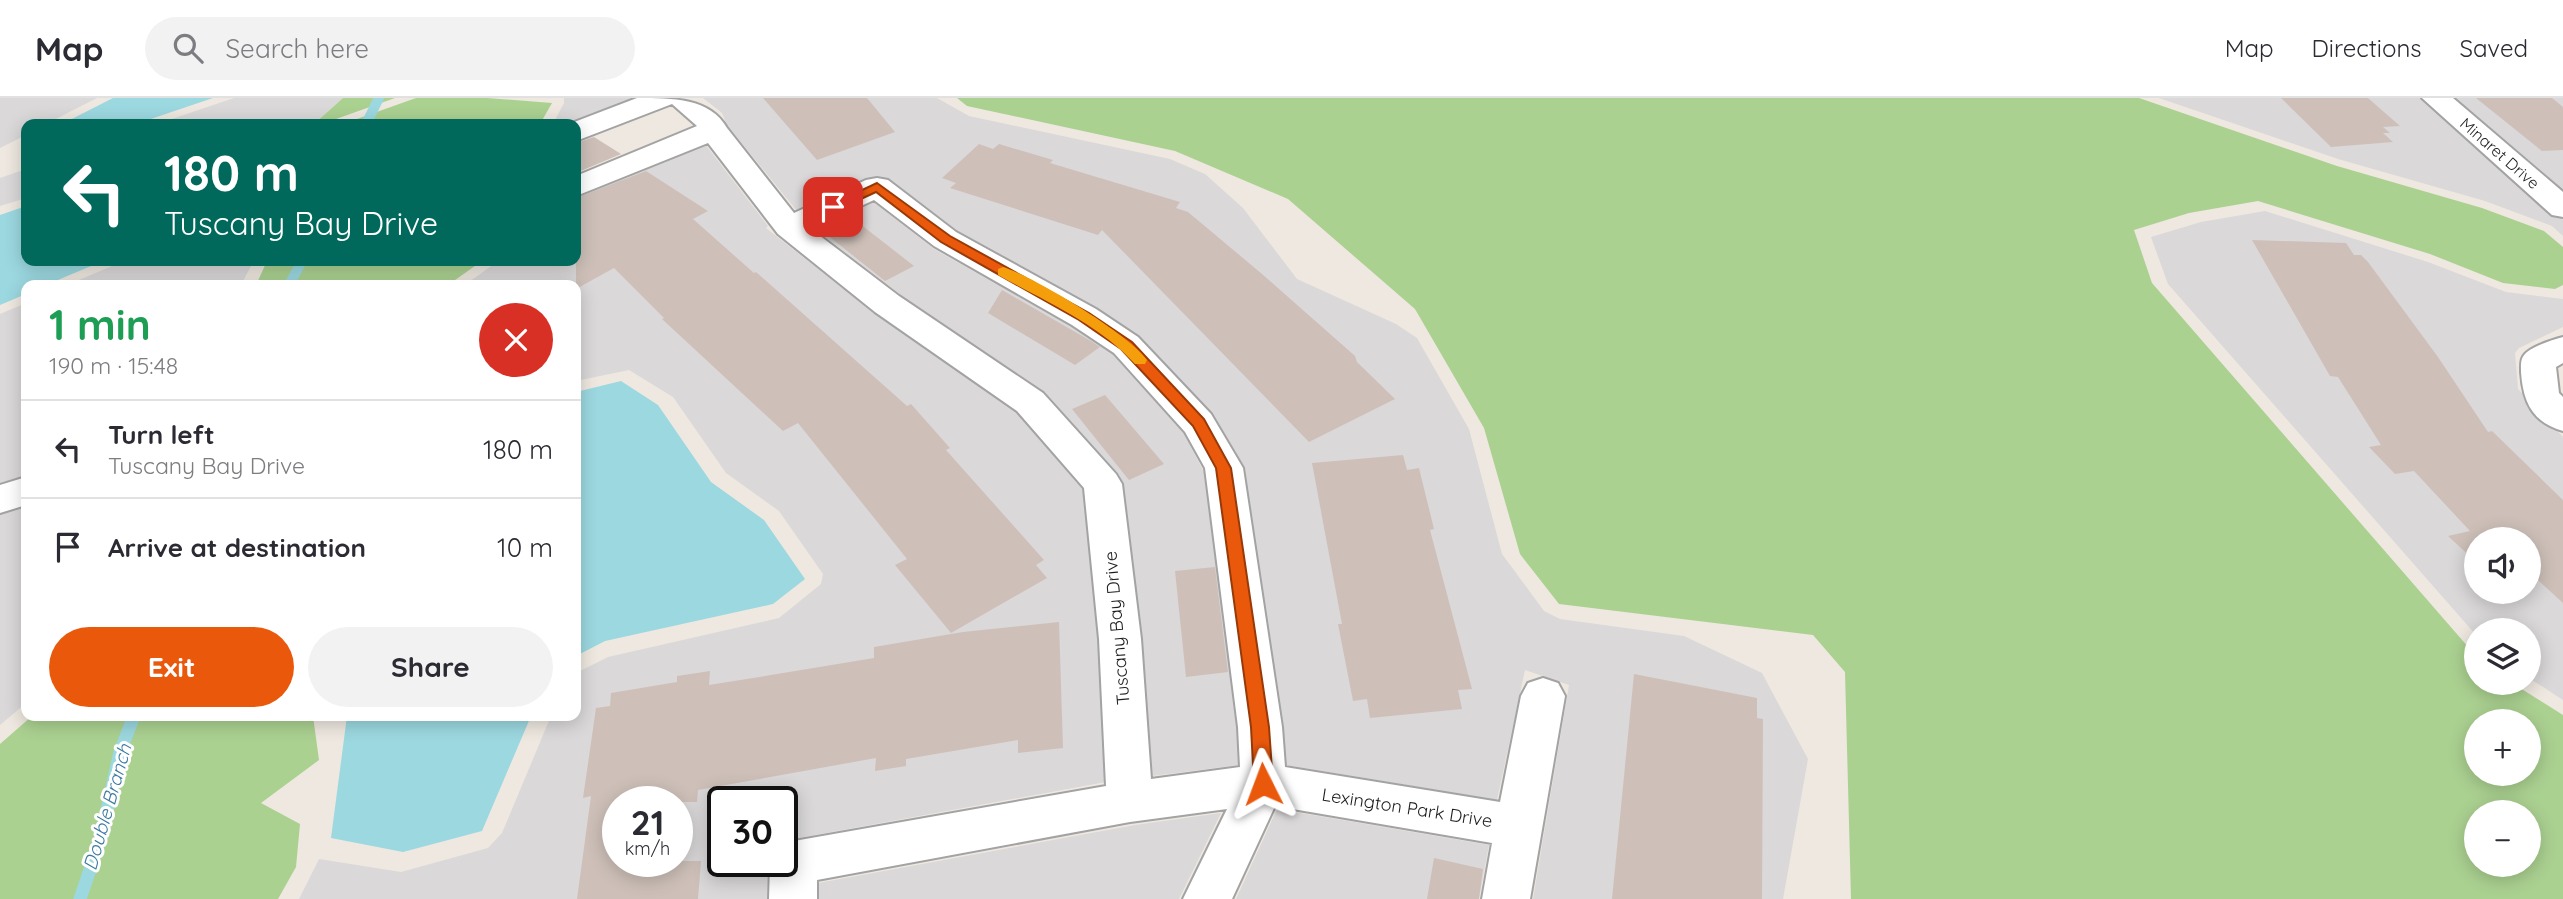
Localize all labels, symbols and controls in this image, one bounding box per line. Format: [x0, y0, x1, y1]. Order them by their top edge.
search box [145, 17, 635, 80]
text: Map [35, 28, 103, 69]
icon: search [169, 29, 207, 67]
text: Search here [225, 32, 369, 65]
text: Map [2225, 33, 2274, 63]
text: Directions [2312, 33, 2422, 63]
text: Saved [2460, 33, 2528, 63]
street label: Minaret Drive [2456, 113, 2544, 193]
text: 180 m [164, 142, 299, 203]
icon: left [49, 147, 140, 238]
pin [803, 177, 863, 237]
icon: arrive [814, 188, 852, 226]
text: Tuscany Bay Drive [164, 203, 438, 243]
text: 1 min [49, 298, 151, 351]
button: close [479, 303, 553, 377]
text: 190 m · 15:48 [49, 351, 178, 380]
text: Turn left [108, 418, 215, 451]
icon: left [49, 430, 87, 468]
text: 180 m [483, 433, 553, 466]
text: Tuscany Bay Drive [108, 451, 305, 480]
map controls [2464, 527, 2541, 877]
button: sound [2464, 527, 2541, 604]
icon: arrive [49, 528, 87, 566]
text: Arrive at destination [108, 531, 366, 564]
text: 10 m [497, 531, 553, 564]
street label: Tuscany Bay Drive [1098, 550, 1135, 706]
button: layers [2464, 618, 2541, 695]
button: Exit [49, 627, 294, 707]
button: Share [308, 627, 553, 707]
button: + [2464, 709, 2541, 786]
water label: Double Branch [78, 740, 137, 873]
position arrow [1226, 747, 1300, 821]
street label: Lexington Park Drive [1320, 783, 1494, 832]
speed limit sign: 30 [707, 786, 798, 877]
text: 21 [631, 800, 664, 844]
button: − [2464, 800, 2541, 877]
text: km/h [625, 837, 670, 860]

